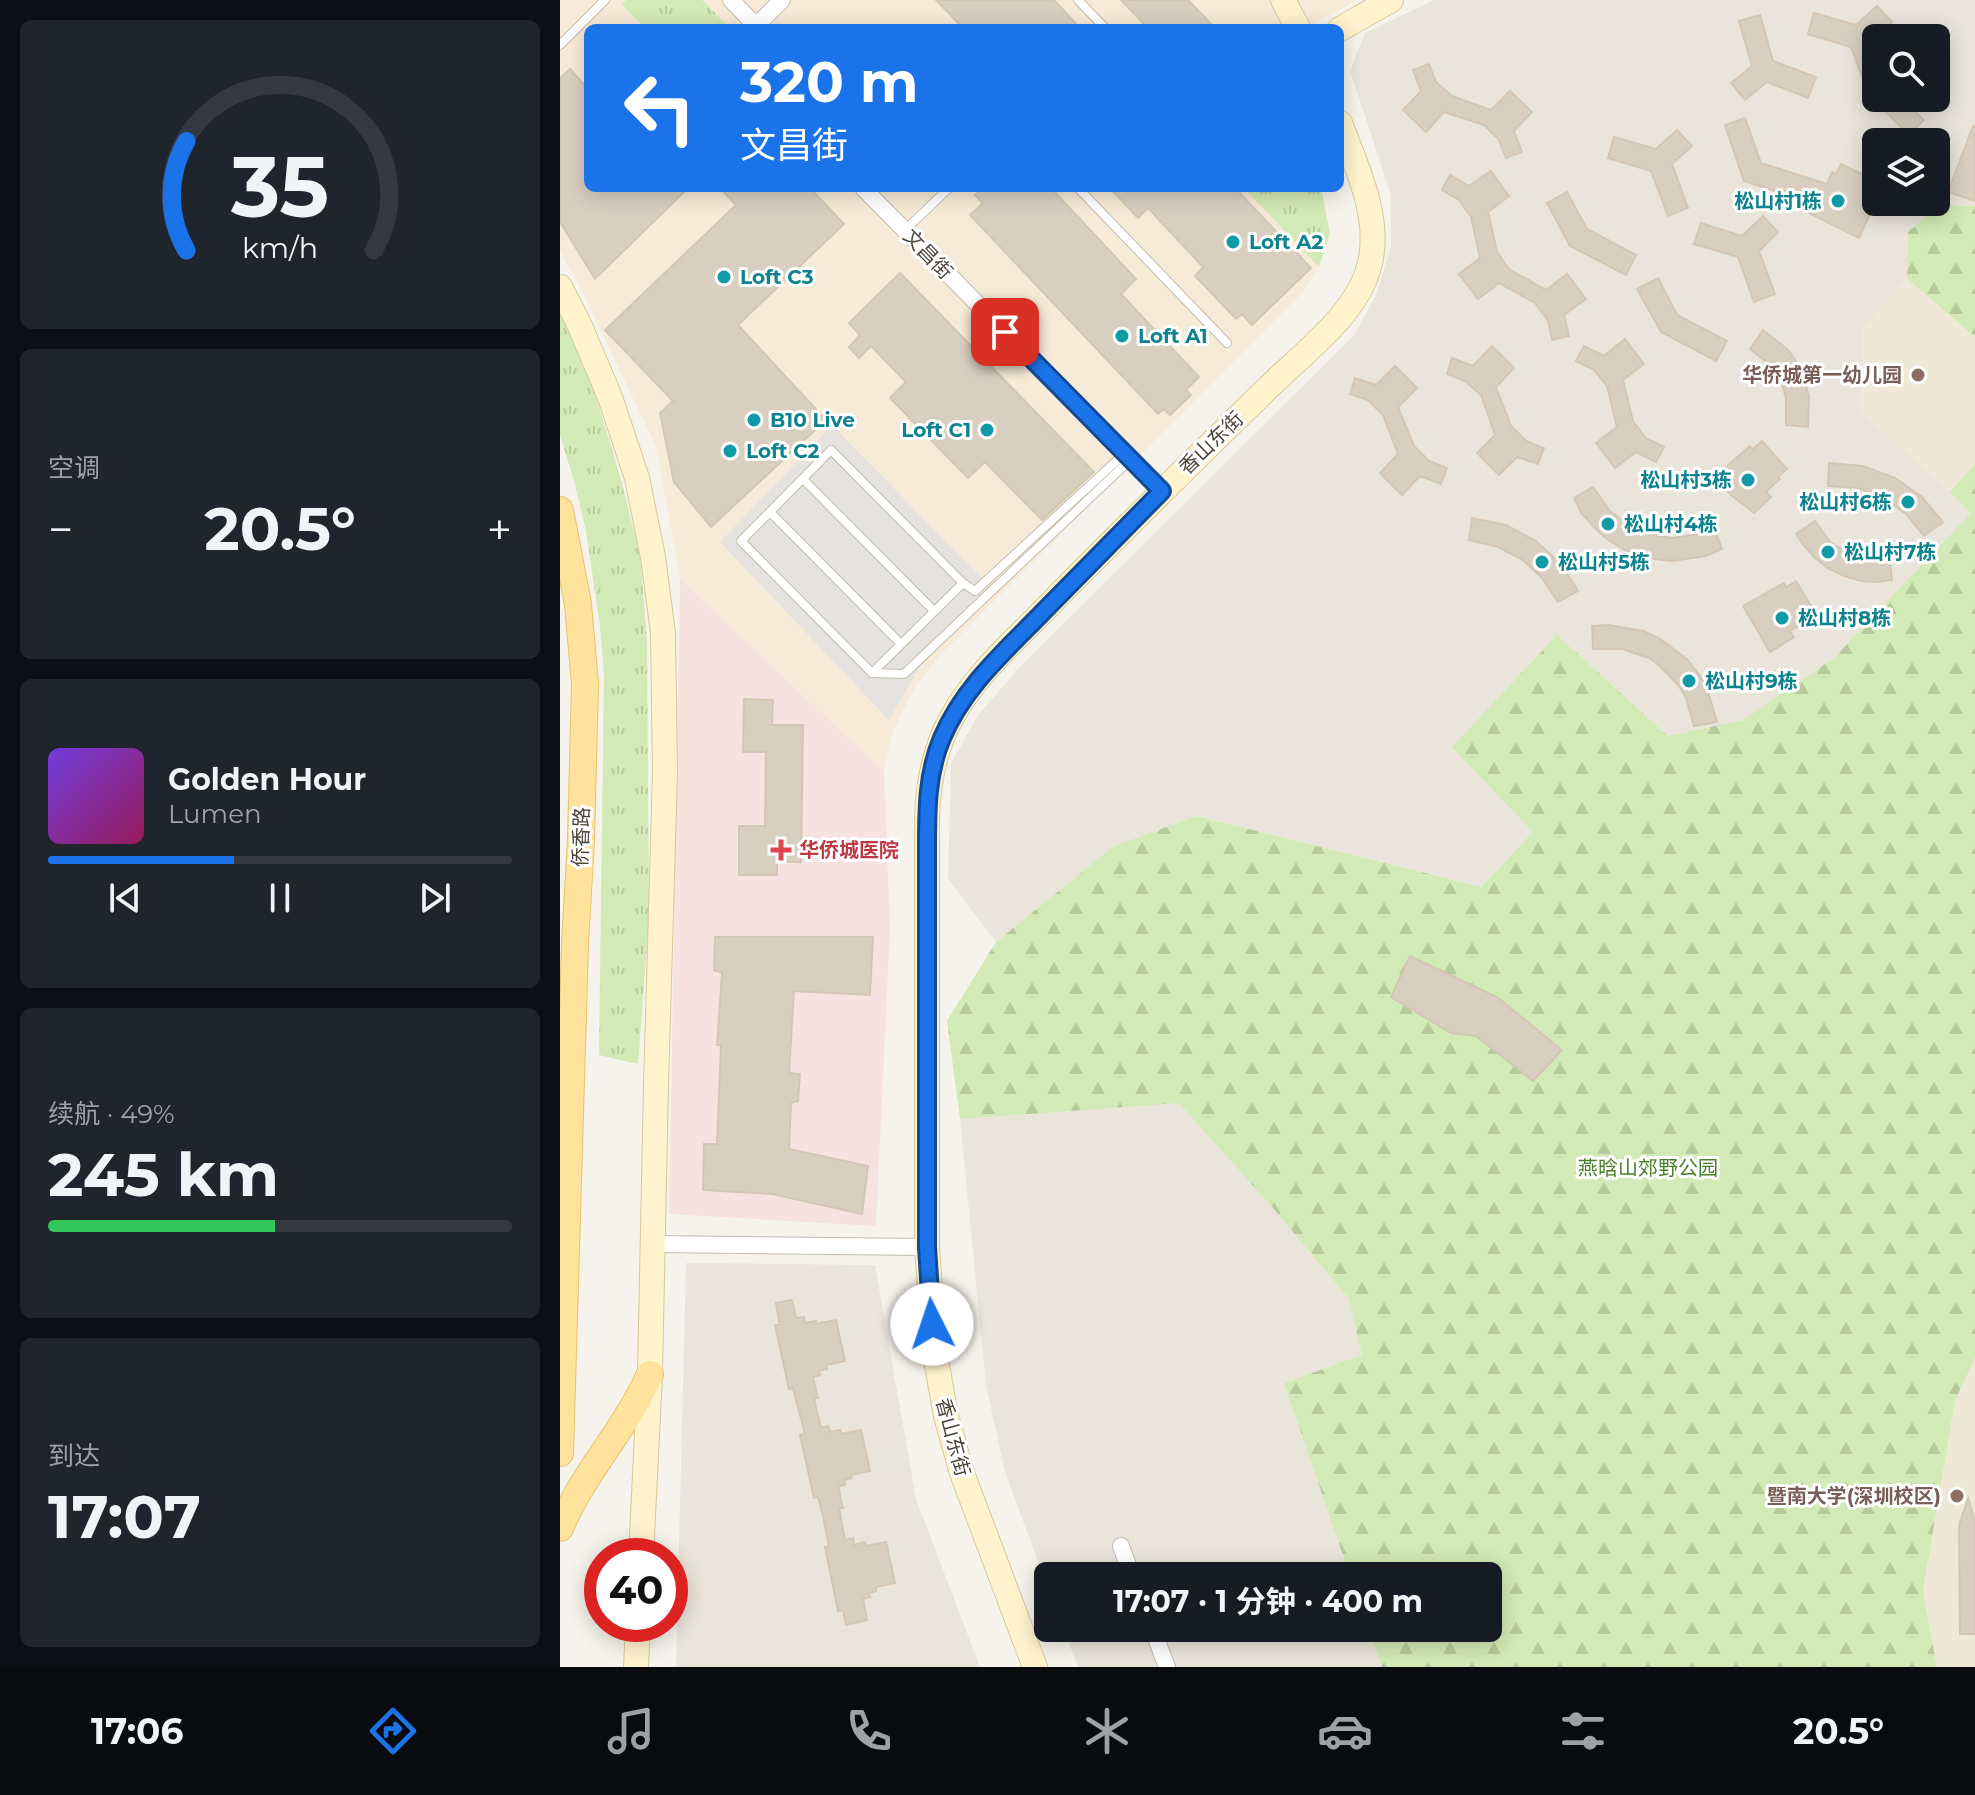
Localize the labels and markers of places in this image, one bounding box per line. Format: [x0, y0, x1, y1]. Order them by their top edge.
place label: 松山村1栋 [1734, 189, 1822, 213]
marker: 松山村1栋 [1829, 192, 1847, 210]
place label: Loft A2 [1249, 230, 1324, 254]
marker: Loft A2 [1224, 233, 1242, 251]
place label: Loft C3 [740, 265, 814, 289]
marker: Loft C3 [715, 268, 733, 286]
pin [971, 298, 1039, 366]
place label: Loft A1 [1138, 324, 1208, 348]
marker: Loft A1 [1113, 327, 1131, 345]
place label: 华侨城第一幼儿园 [1742, 363, 1902, 387]
marker: 华侨城第一幼儿园 [1909, 366, 1927, 384]
place label: B10 Live [770, 408, 855, 432]
marker: B10 Live [745, 411, 763, 429]
place label: Loft C1 [901, 418, 971, 442]
marker: Loft C1 [978, 421, 996, 439]
place label: Loft C2 [746, 439, 820, 463]
marker: Loft C2 [721, 442, 739, 460]
place label: 松山村3栋 [1640, 468, 1732, 492]
marker: 松山村3栋 [1739, 471, 1757, 489]
place label: 松山村6栋 [1799, 490, 1892, 514]
marker: 松山村6栋 [1899, 493, 1917, 511]
place label: 松山村4栋 [1624, 512, 1718, 536]
marker: 松山村4栋 [1599, 515, 1617, 533]
place label: 松山村7栋 [1844, 540, 1936, 564]
marker: 松山村7栋 [1819, 543, 1837, 561]
place label: 松山村5栋 [1558, 550, 1650, 574]
marker: 松山村5栋 [1533, 553, 1551, 571]
place label: 松山村8栋 [1798, 606, 1891, 630]
marker: 松山村8栋 [1773, 609, 1791, 627]
place label: 松山村9栋 [1705, 669, 1798, 693]
marker: 松山村9栋 [1680, 672, 1698, 690]
place label: 华侨城医院 [799, 838, 899, 862]
marker: 华侨城医院 [770, 839, 792, 861]
place label: 暨南大学(深圳校区) [1767, 1484, 1941, 1508]
marker: 暨南大学(深圳校区) [1948, 1487, 1966, 1505]

